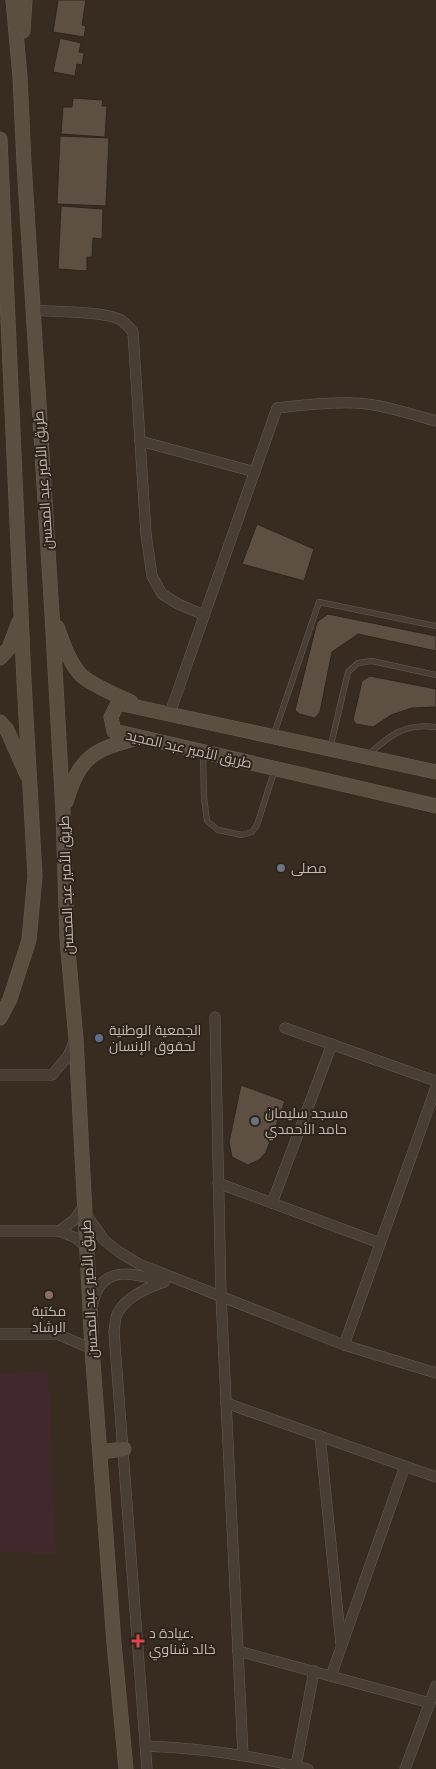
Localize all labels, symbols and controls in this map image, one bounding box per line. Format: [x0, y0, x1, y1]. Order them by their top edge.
street label: طريق الأمير عبد المحسن [31, 410, 58, 550]
street label: طريق الأمير عبد المجيد [124, 728, 253, 773]
street label: طريق الأمير عبد المحسن [57, 815, 78, 955]
place label: مصلى [291, 861, 327, 878]
marker: مصلى [275, 862, 287, 874]
place label: الجمعية الوطنية لحقوق الإنسان [109, 1023, 201, 1056]
marker: الجمعية الوطنية لحقوق الإنسان [93, 1032, 105, 1044]
place label: مسجد سليمان حامد الأحمدي [265, 1106, 348, 1141]
marker: مسجد سليمان حامد الأحمدي [249, 1115, 261, 1127]
street label: طريق الأمير عبد المحسن [78, 1219, 103, 1359]
marker: مكتبة الرشاد [43, 1289, 55, 1301]
place label: مكتبة الرشاد [32, 1304, 66, 1337]
place label: عيادة د. خالد شناوي [149, 1626, 216, 1661]
marker: عيادة د. خالد شناوي [131, 1634, 145, 1648]

